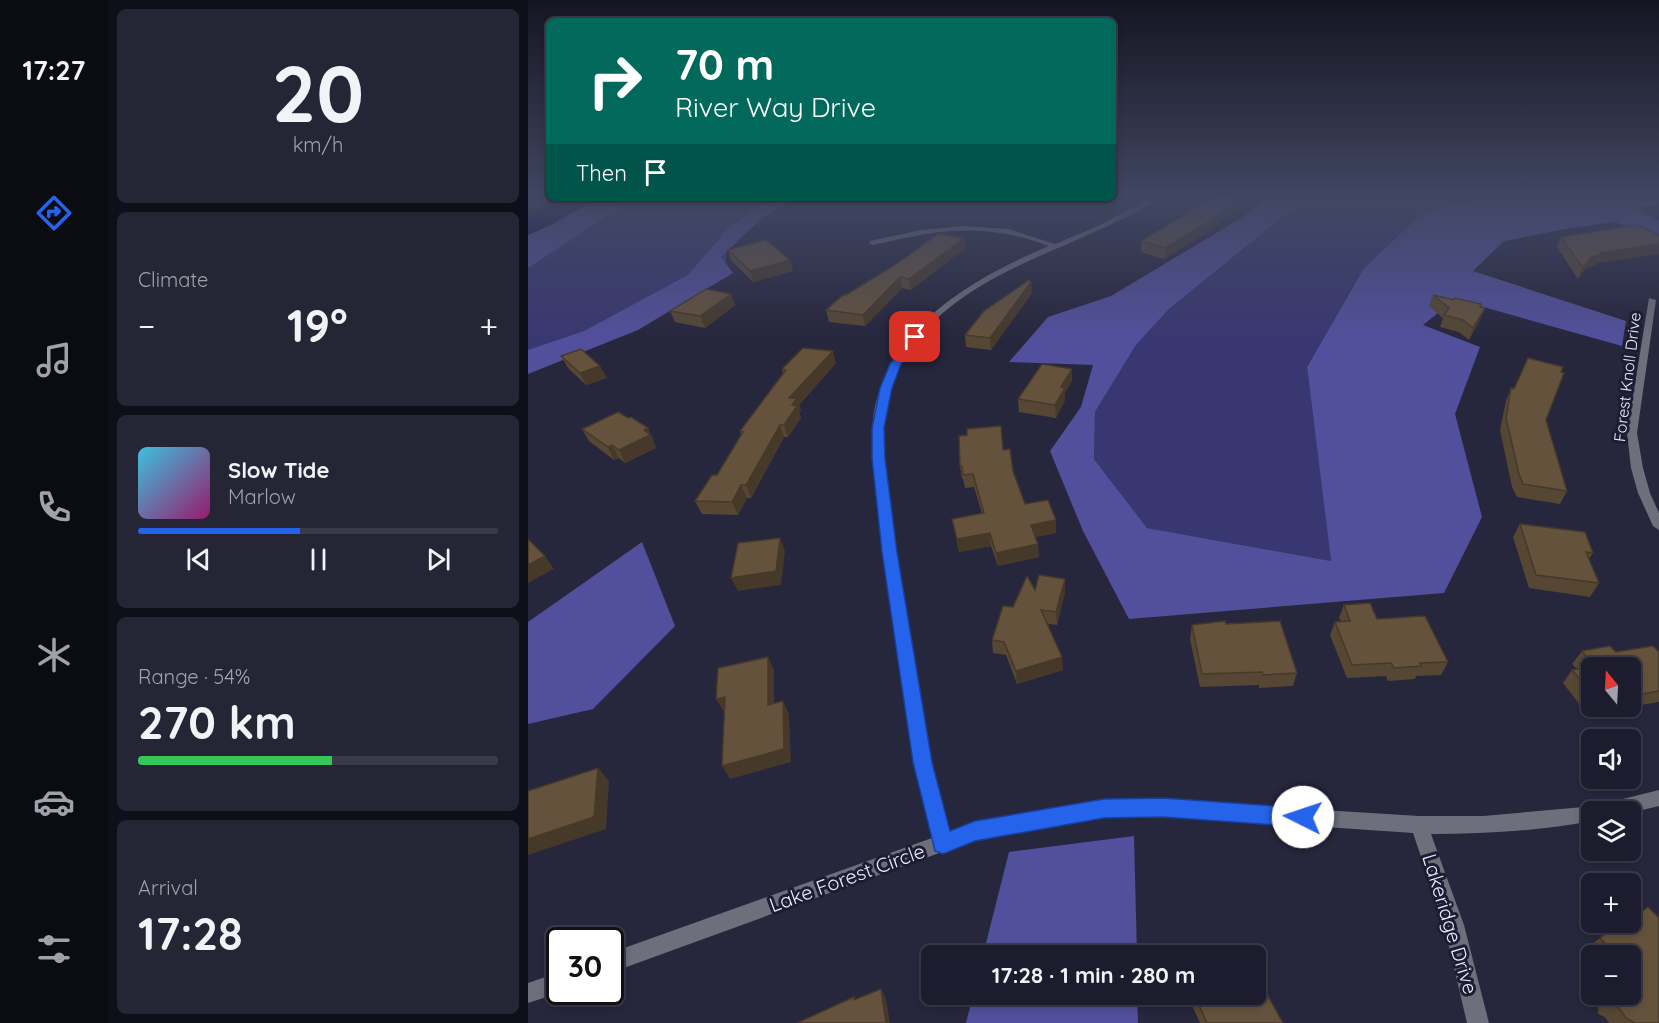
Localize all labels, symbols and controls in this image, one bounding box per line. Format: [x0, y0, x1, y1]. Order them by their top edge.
text: 70 m [675, 38, 774, 91]
icon: right [576, 42, 654, 120]
text: 20 [272, 44, 364, 142]
text: 17:27 [23, 53, 85, 87]
text: River Way Drive [675, 90, 876, 124]
text: km/h [293, 132, 343, 157]
icon: arrive [639, 156, 672, 189]
text: Then [576, 159, 627, 187]
icon: directions [33, 192, 75, 234]
text: Climate [138, 267, 208, 292]
text: 19° [287, 297, 348, 353]
text: − [138, 305, 155, 346]
text: + [479, 305, 498, 346]
pin [889, 311, 940, 362]
street label: Forest Knoll Drive [1609, 311, 1645, 443]
icon: arrive [898, 320, 931, 353]
icon: music [33, 339, 75, 381]
text: Slow Tide [228, 456, 329, 484]
text: Marlow [228, 484, 296, 509]
icon: phone [33, 486, 75, 528]
icon: previous [182, 543, 215, 576]
icon: pause [302, 543, 335, 576]
icon: next [422, 543, 455, 576]
icon: climate [33, 634, 75, 676]
north arrow [1581, 657, 1641, 717]
map controls [1581, 657, 1641, 1005]
text: Range · 54% [138, 664, 250, 689]
text: 270 km [138, 694, 296, 750]
button: sound [1581, 729, 1641, 789]
icon: car [33, 781, 75, 823]
position arrow [1271, 785, 1335, 849]
button: layers [1581, 801, 1641, 861]
street label: Lake Forest Circle [766, 838, 928, 917]
street label: Lakeridge Drive [1417, 851, 1484, 997]
button: + [1581, 873, 1641, 933]
text: Arrival [138, 875, 198, 900]
text: 17:28 [138, 905, 243, 961]
speed limit sign: 30 [546, 927, 624, 1005]
icon: filters [33, 928, 75, 970]
button: − [1581, 945, 1641, 1005]
text: 17:28 · 1 min · 280 m [992, 961, 1195, 989]

